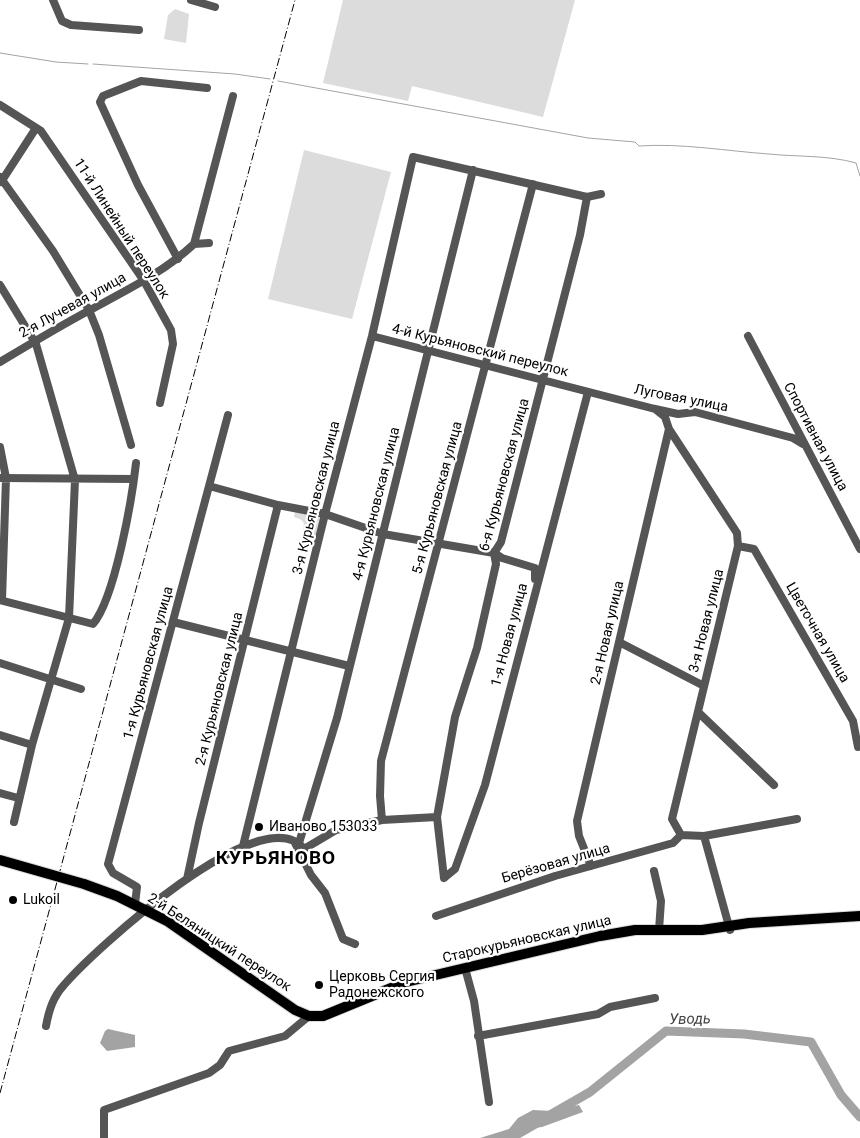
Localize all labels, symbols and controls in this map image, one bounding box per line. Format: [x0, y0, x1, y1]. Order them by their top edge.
street label: 11-й Линейный переулок [69, 156, 173, 302]
street label: 2-я Лучевая улица [17, 270, 129, 342]
street label: 4-й Курьяновский переулок [390, 321, 570, 381]
street label: Спортивная улица [779, 380, 851, 494]
street label: Луговая улица [633, 382, 729, 416]
street label: 6-я Курьяновская улица [476, 397, 534, 553]
street label: 3-я Курьяновская улица [290, 420, 344, 576]
street label: 5-я Курьяновская улица [409, 420, 467, 576]
street label: 4-я Курьяновская улица [350, 426, 404, 582]
street label: 3-я Новая улица [686, 568, 728, 674]
street label: 2-я Новая улица [588, 579, 628, 687]
street label: Цветочная улица [781, 580, 853, 686]
street label: 1-я Новая улица [488, 582, 532, 688]
street label: 1-я Курьяновская улица [120, 585, 178, 741]
street label: 2-я Курьяновская улица [193, 611, 247, 767]
place label: Иваново 153033 [269, 819, 377, 835]
marker: Иваново 153033 [253, 821, 265, 833]
street label: Берёзовая улица [500, 841, 612, 887]
district label: КУРЬЯНОВО [215, 848, 337, 870]
street label: 2-й Беляницкий переулок [144, 890, 294, 996]
place label: Lukoil [23, 892, 60, 908]
marker: Lukoil [7, 894, 19, 906]
street label: Старокурьяновская улица [441, 912, 613, 968]
place label: Церковь Сергия Радонежского [329, 969, 435, 1002]
marker: Церковь Сергия Радонежского [313, 979, 325, 991]
water label: Уводь [669, 1011, 711, 1029]

